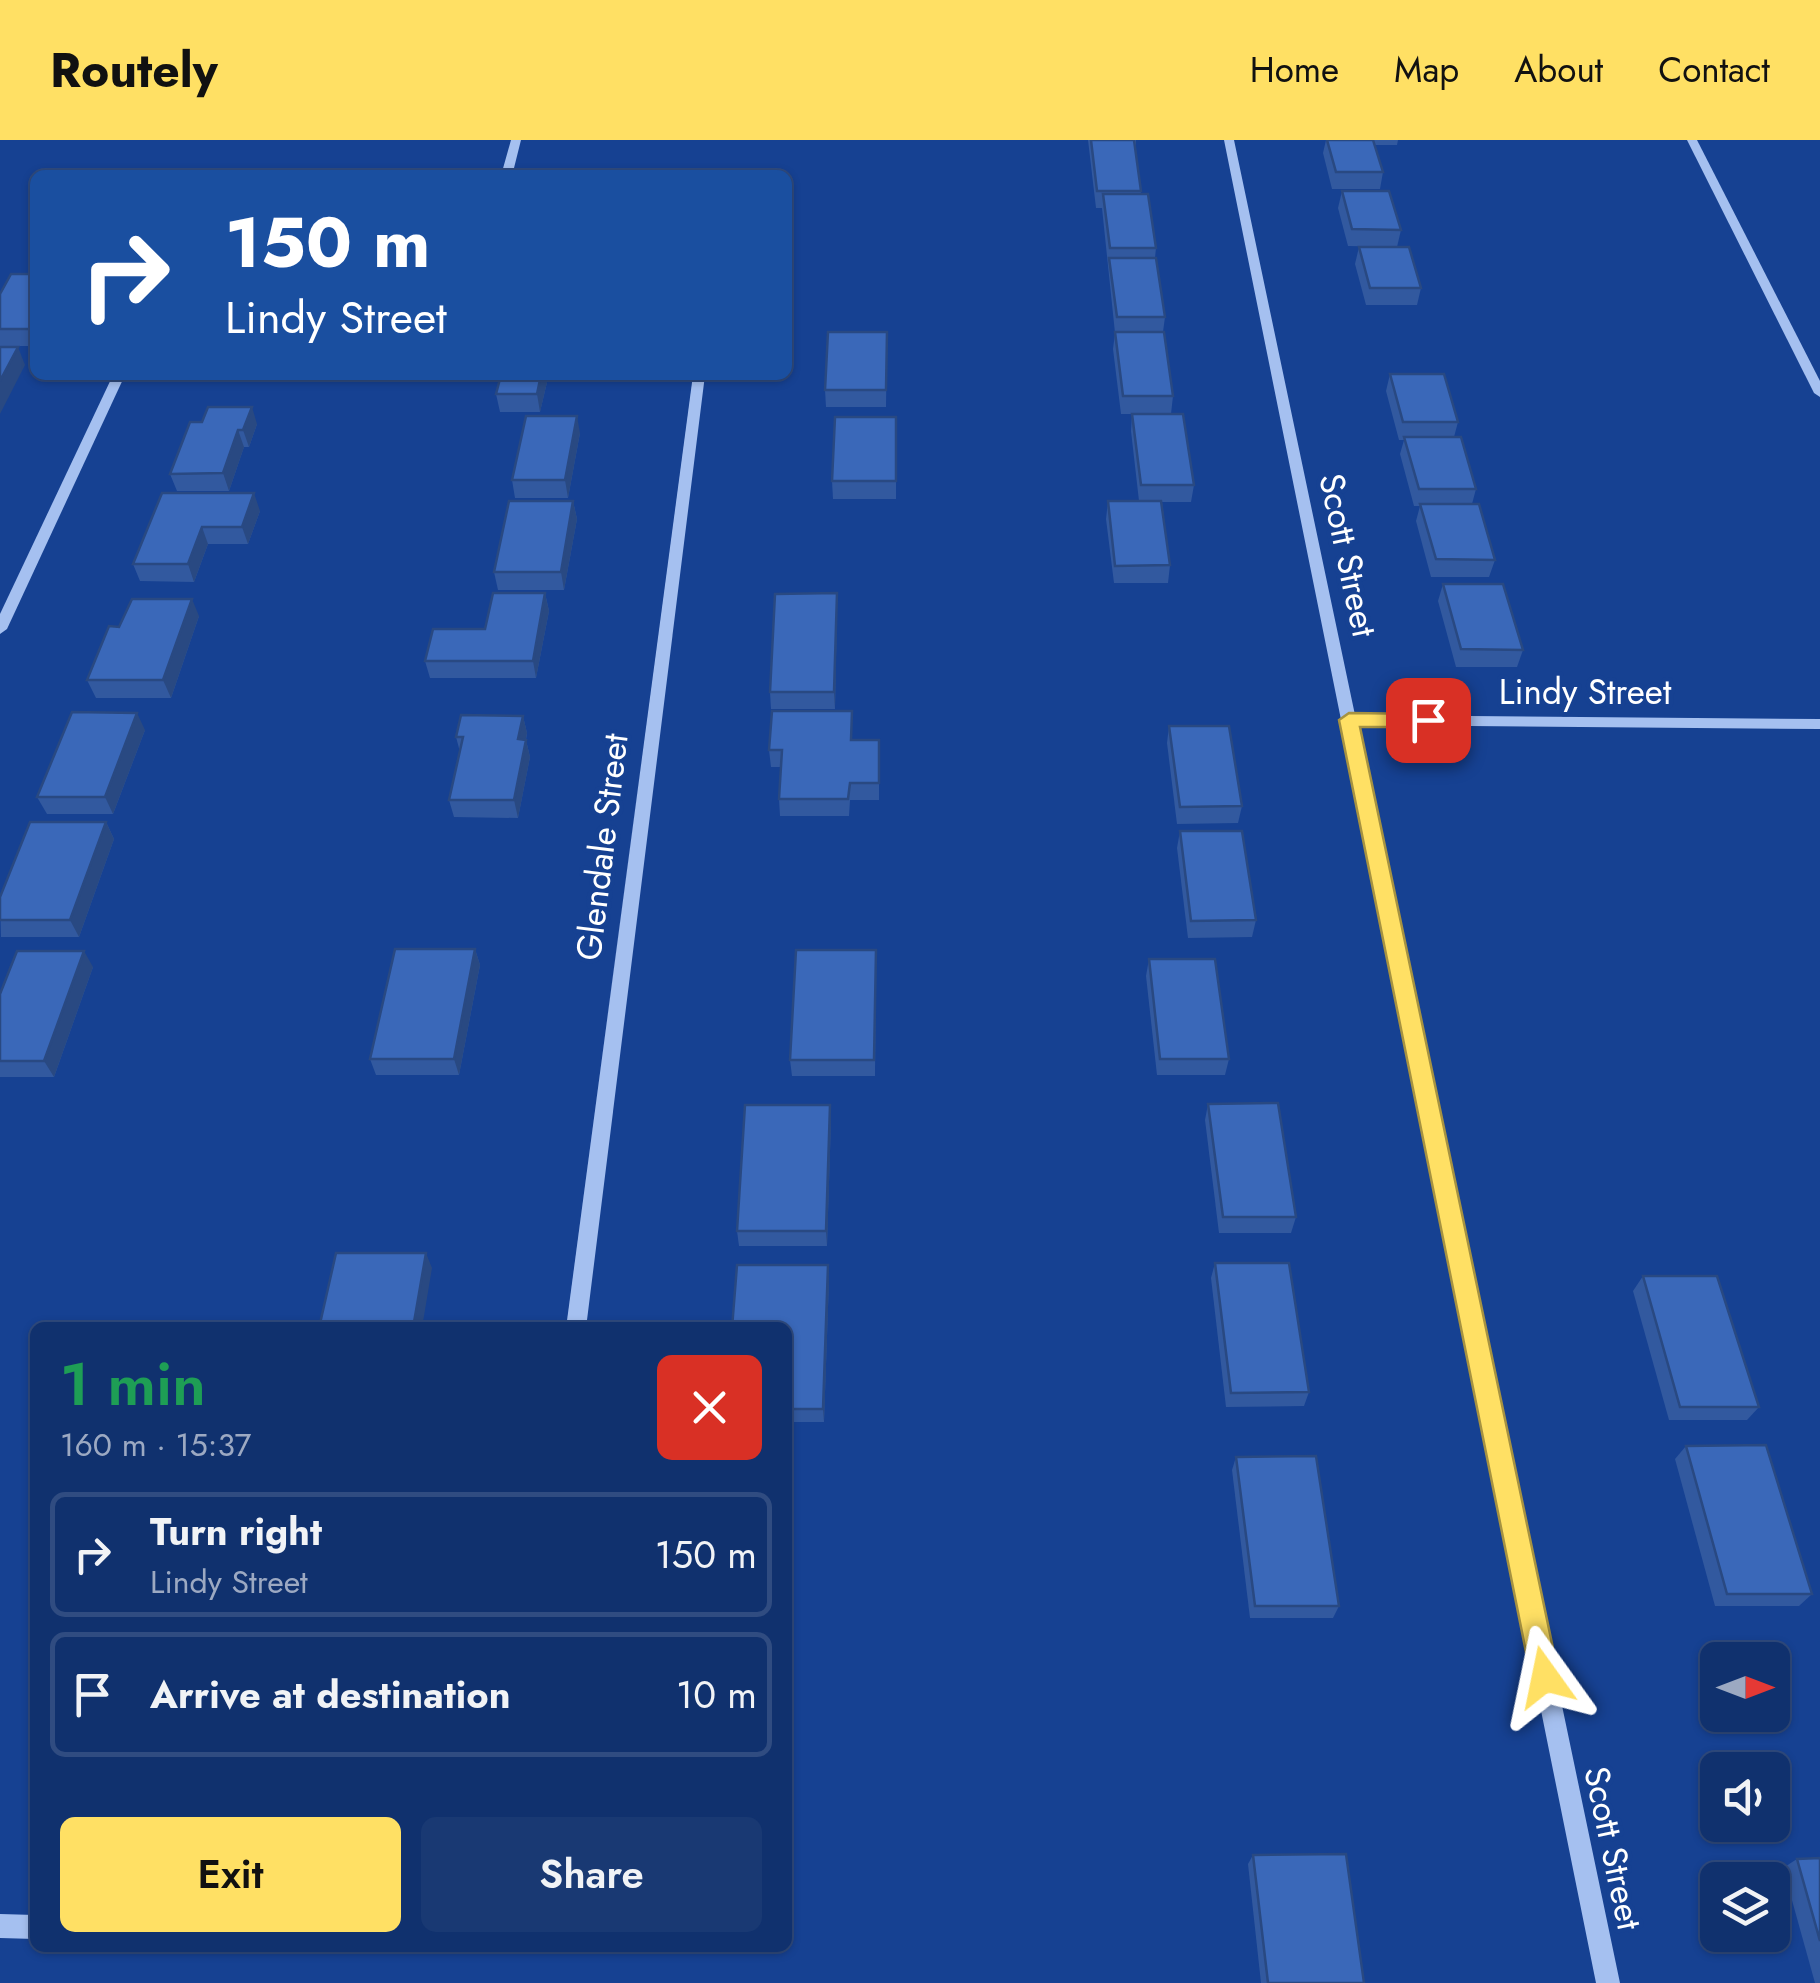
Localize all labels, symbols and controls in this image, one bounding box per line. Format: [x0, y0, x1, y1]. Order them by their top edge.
text: Routely [50, 36, 218, 105]
text: Home [1250, 45, 1339, 95]
text: Map [1394, 45, 1459, 95]
text: About [1514, 45, 1603, 95]
text: Contact [1658, 45, 1770, 95]
text: 150 m [225, 192, 431, 293]
icon: right [60, 210, 190, 340]
text: Lindy Street [225, 285, 447, 350]
street label: Scott Street [1306, 469, 1390, 642]
street label: Lindy Street [1499, 667, 1672, 717]
pin [1386, 678, 1471, 763]
icon: arrive [1401, 693, 1456, 748]
street label: Glendale Street [563, 730, 641, 963]
text: 1 min [60, 1341, 206, 1428]
button: close [657, 1355, 762, 1460]
text: 160 m · 15:37 [60, 1422, 251, 1468]
text: Turn right [150, 1504, 322, 1559]
icon: right [65, 1527, 120, 1582]
text: 150 m [655, 1527, 757, 1582]
text: Lindy Street [150, 1559, 308, 1605]
position arrow [1493, 1625, 1597, 1729]
north arrow [1700, 1642, 1790, 1732]
map controls [1700, 1642, 1790, 1952]
icon: arrive [65, 1667, 120, 1722]
text: Arrive at destination [150, 1667, 511, 1722]
text: 10 m [676, 1667, 757, 1722]
button: sound [1700, 1752, 1790, 1842]
street label: Scott Street [1571, 1762, 1655, 1935]
button: Exit [60, 1817, 401, 1932]
button: Share [421, 1817, 762, 1932]
button: layers [1700, 1862, 1790, 1952]

